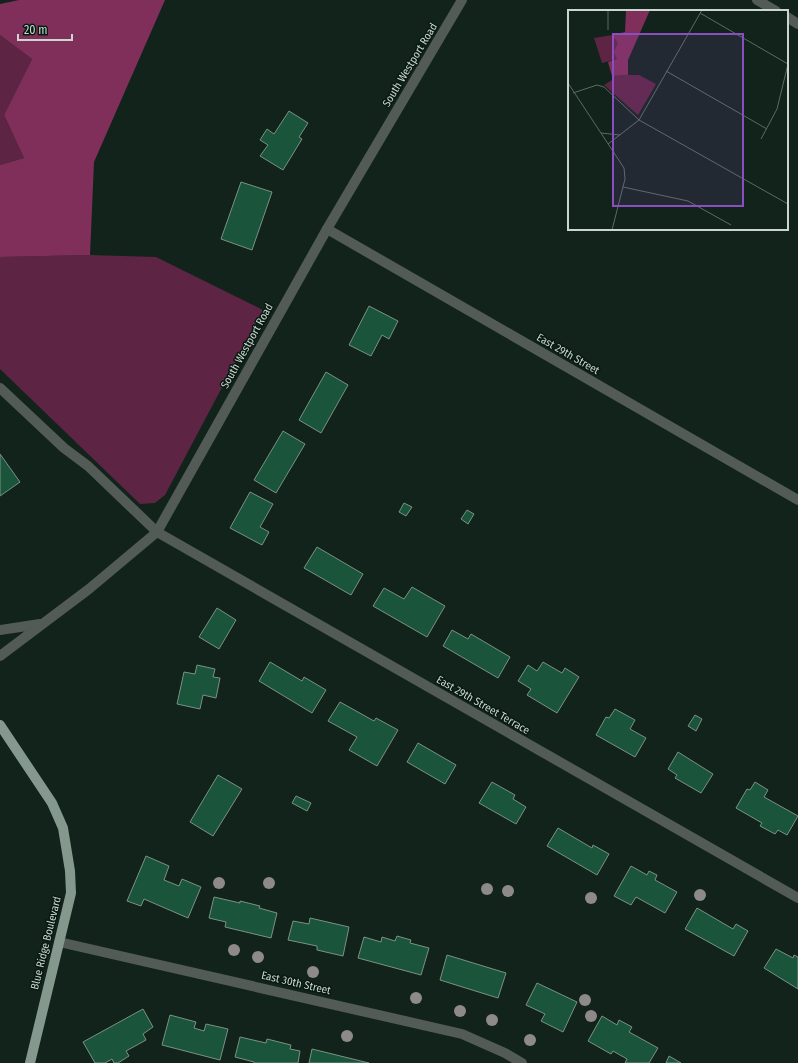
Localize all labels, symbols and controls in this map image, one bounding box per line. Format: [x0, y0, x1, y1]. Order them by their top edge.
inset map [568, 10, 788, 230]
scale bar [18, 16, 72, 42]
street label: South Westport Road [380, 21, 440, 109]
text: 20 m [24, 23, 48, 37]
street label: South Westport Road [218, 301, 276, 391]
street label: East 29th Street [534, 331, 602, 377]
street label: East 29th Street Terrace [434, 673, 532, 737]
street label: Blue Ridge Boulevard [28, 895, 64, 991]
street label: East 30th Street [260, 969, 332, 997]

